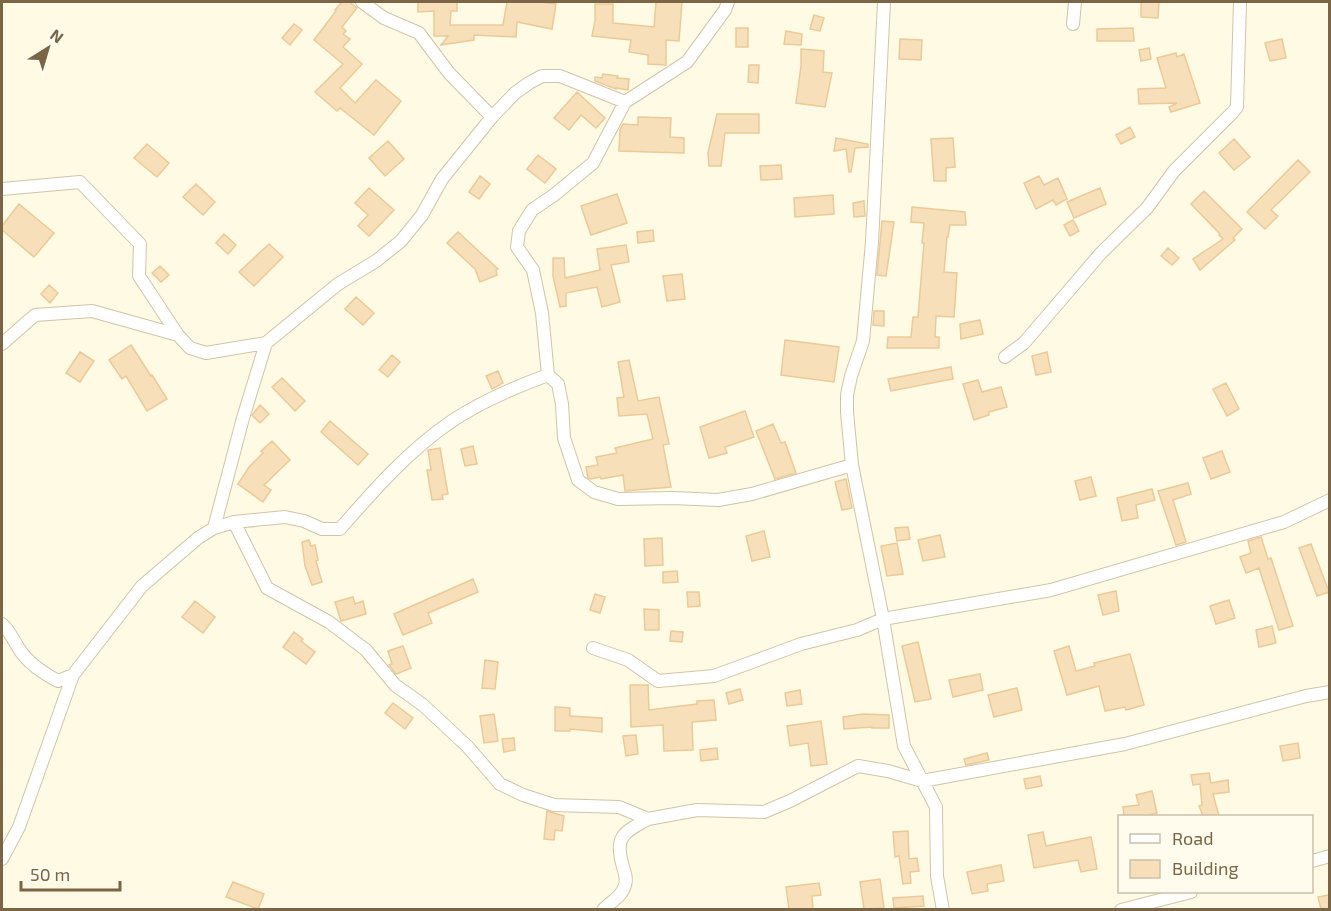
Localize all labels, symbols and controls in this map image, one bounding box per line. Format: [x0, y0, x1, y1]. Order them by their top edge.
north arrow [18, 18, 78, 78]
text: N [47, 25, 68, 47]
legend [1118, 815, 1313, 893]
text: Road [1172, 827, 1213, 849]
scale bar [21, 854, 120, 892]
text: Building [1172, 857, 1239, 879]
text: 50 m [30, 863, 70, 885]

